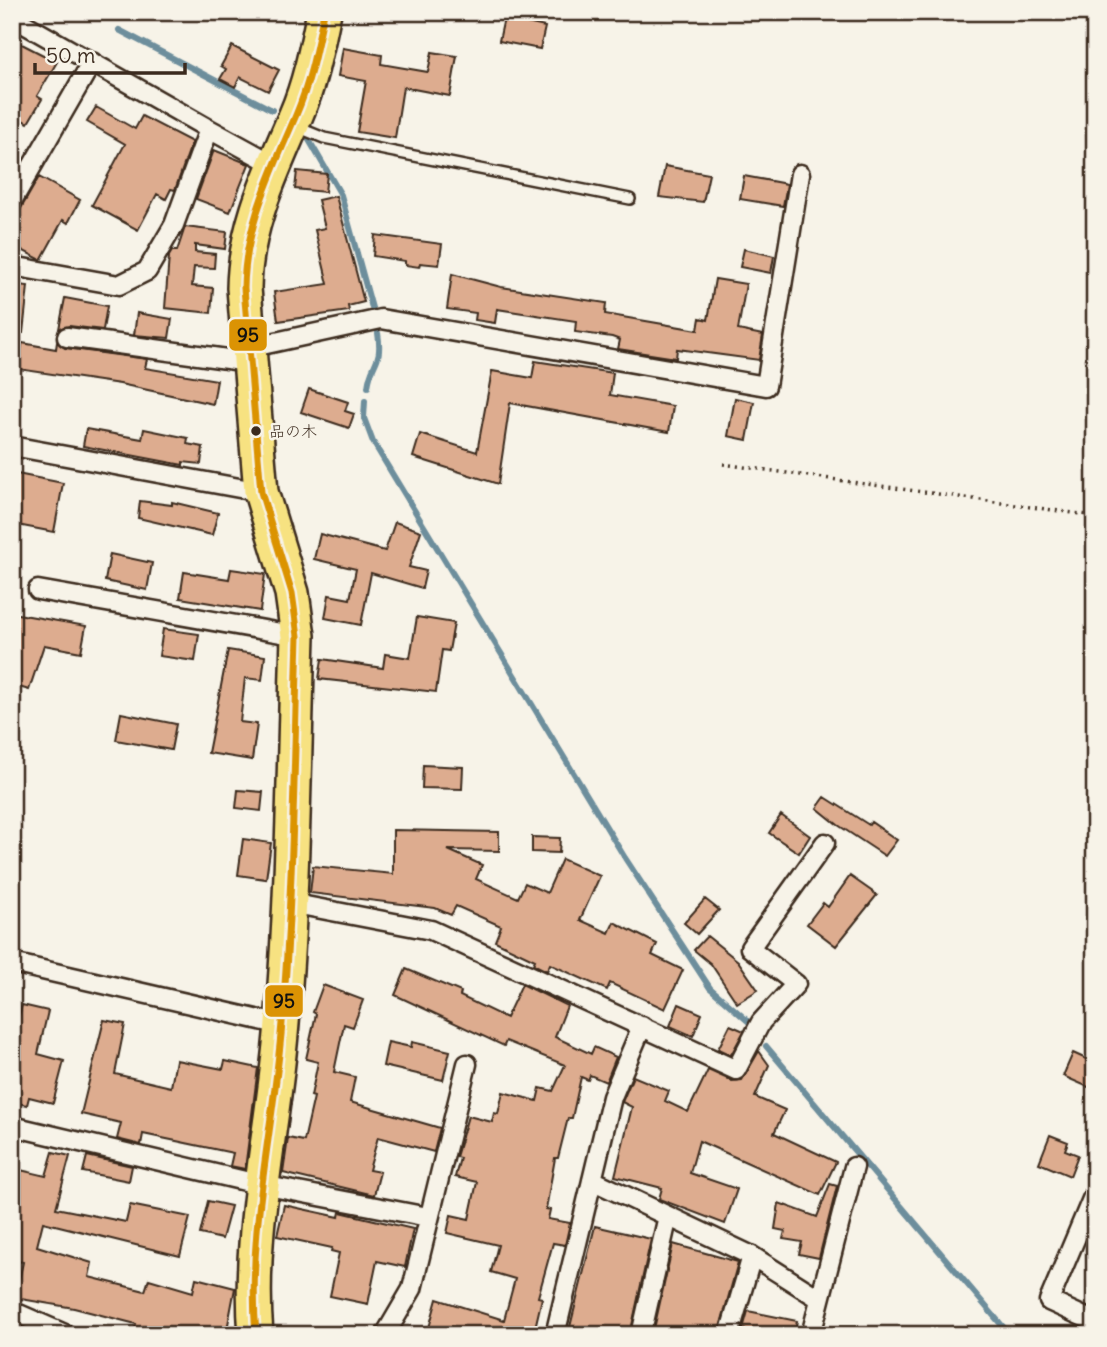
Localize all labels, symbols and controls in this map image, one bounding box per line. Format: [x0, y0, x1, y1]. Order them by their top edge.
scale bar [35, 32, 186, 76]
text: 50 m [46, 42, 95, 69]
line badge: 95 [228, 318, 268, 352]
text: 95 [237, 323, 259, 347]
place label: 品の木 [269, 421, 317, 441]
marker: 品の木 [249, 424, 263, 438]
line badge: 95 [264, 984, 304, 1018]
text: 95 [273, 989, 295, 1013]

